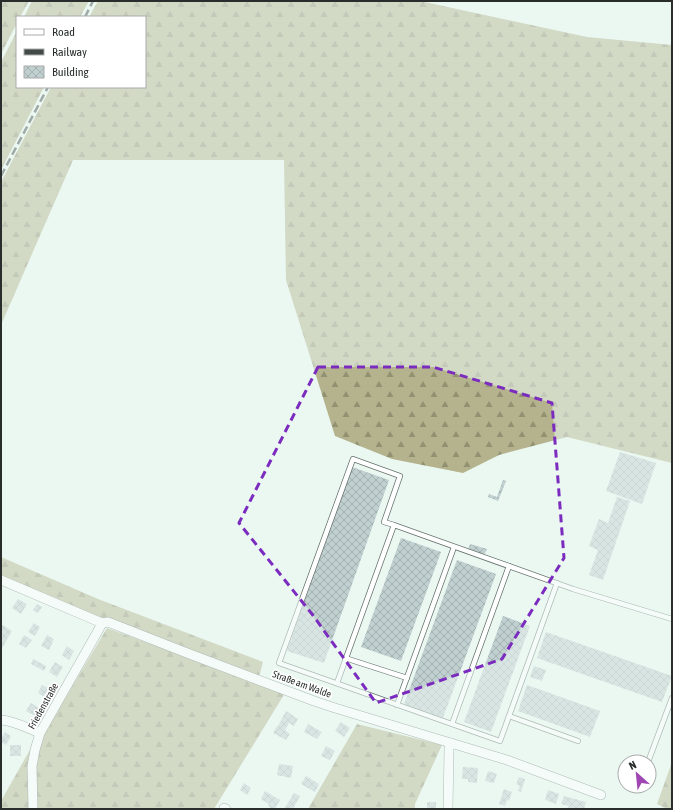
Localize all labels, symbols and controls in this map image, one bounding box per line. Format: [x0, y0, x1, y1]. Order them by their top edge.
legend [16, 16, 146, 88]
text: Road [52, 25, 75, 39]
text: Railway [52, 45, 87, 59]
text: Building [52, 65, 90, 79]
street label: Straße am Walde [271, 668, 333, 700]
street label: Friedenstraße [26, 681, 60, 731]
north arrow [617, 754, 657, 794]
text: N [627, 758, 638, 772]

